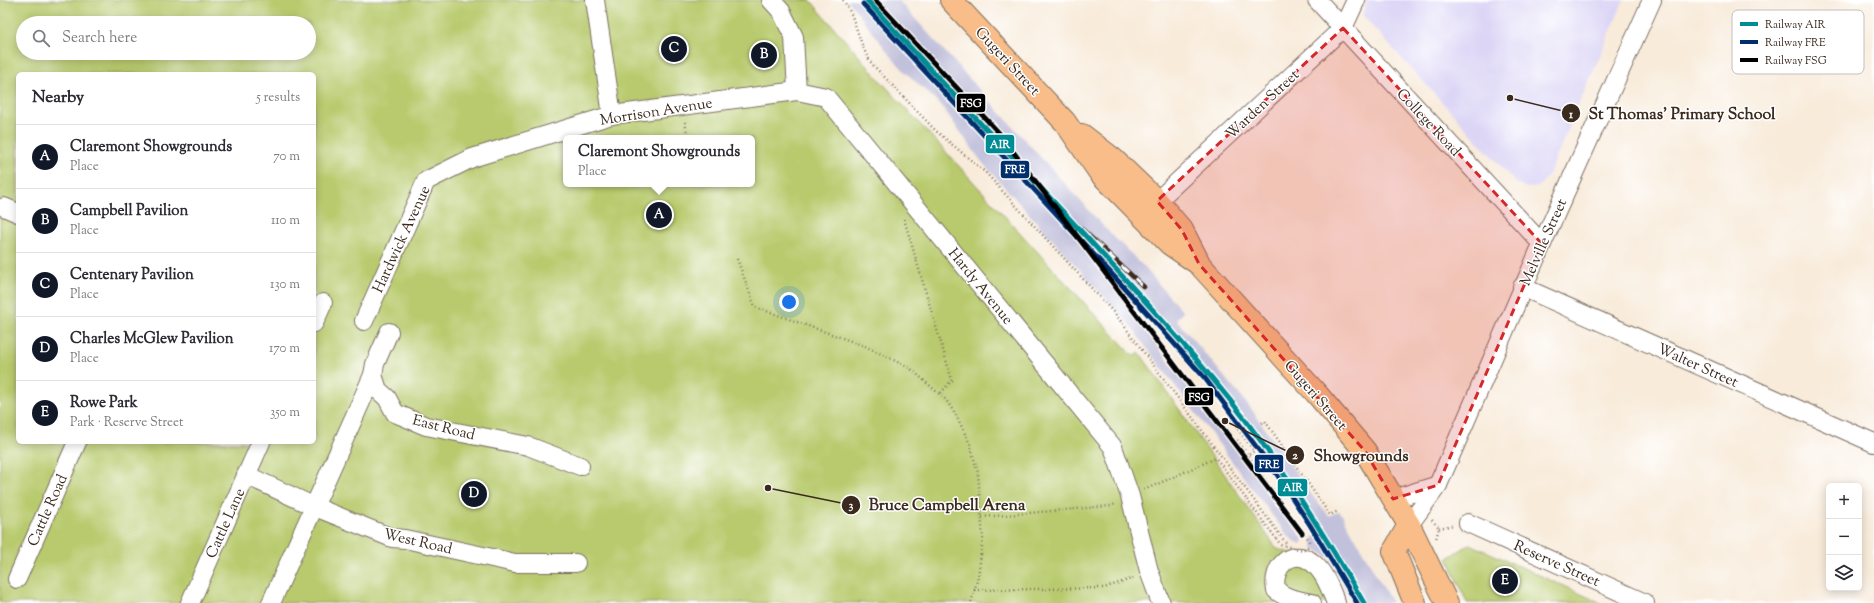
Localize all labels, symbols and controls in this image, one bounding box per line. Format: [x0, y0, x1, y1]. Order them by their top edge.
legend [1732, 10, 1864, 74]
search box [16, 16, 316, 60]
text: Railway AIR [1765, 17, 1826, 33]
street label: Gugeri Street [970, 23, 1044, 101]
icon: search [30, 27, 52, 49]
text: Search here [62, 28, 137, 49]
pin: C [661, 34, 687, 64]
text: Railway FRE [1765, 35, 1826, 51]
pin: B [751, 40, 777, 70]
text: Railway FSG [1765, 53, 1827, 69]
street label: Warden Street [1221, 65, 1305, 145]
street label: College Road [1391, 84, 1465, 162]
text: Nearby [32, 86, 84, 110]
text: 5 results [256, 89, 300, 107]
street label: Morrison Avenue [599, 93, 714, 132]
line badge: FSG [956, 93, 986, 113]
text: FSG [959, 96, 982, 112]
callout: St Thomas' Primary School [1561, 99, 1784, 127]
text: St Thomas' Primary School [1588, 104, 1776, 127]
text: 1 [1568, 106, 1574, 124]
line badge: AIR [985, 134, 1015, 154]
popup [563, 135, 755, 187]
text: Claremont Showgrounds [70, 137, 232, 158]
text: AIR [989, 137, 1011, 153]
text: Claremont Showgrounds [578, 142, 740, 163]
text: A [40, 148, 50, 166]
text: 70 m [273, 148, 300, 166]
text: Place [70, 158, 99, 176]
line badge: FRE [1000, 160, 1030, 179]
text: FRE [1004, 162, 1026, 178]
text: Place [578, 163, 607, 181]
street label: Hardwick Avenue [368, 183, 436, 297]
street label: Melville Street [1516, 196, 1573, 290]
pin: A [646, 200, 672, 230]
text: Campbell Pavilion [70, 201, 188, 222]
text: B [41, 212, 49, 230]
text: 110 m [271, 212, 300, 230]
text: Place [70, 222, 99, 240]
street label: Hardy Avenue [942, 244, 1017, 330]
text: Centenary Pavilion [70, 265, 194, 286]
text: C [40, 276, 50, 294]
text: 130 m [270, 276, 300, 294]
text: Place [70, 286, 99, 304]
your location [779, 292, 799, 312]
text: Charles McGlew Pavilion [70, 329, 234, 350]
street label: Walter Street [1654, 339, 1741, 394]
text: D [40, 340, 50, 358]
text: 170 m [269, 340, 300, 358]
text: Place [70, 350, 99, 368]
street label: Gugeri Street [1278, 356, 1351, 436]
line badge: FSG [1184, 387, 1214, 406]
text: FSG [1187, 390, 1210, 406]
text: Rowe Park [70, 393, 138, 414]
text: E [41, 404, 49, 422]
text: 350 m [270, 404, 300, 422]
street label: East Road [410, 411, 478, 447]
text: Park · Reserve Street [70, 414, 184, 432]
callout: Showgrounds [1285, 441, 1416, 469]
text: Showgrounds [1314, 446, 1408, 469]
text: 2 [1292, 447, 1298, 465]
line badge: FRE [1254, 454, 1284, 473]
text: FRE [1258, 457, 1280, 473]
street label: Cattle Road [23, 471, 74, 550]
line badge: AIR [1277, 478, 1308, 497]
pin: D [461, 479, 487, 509]
text: AIR [1282, 480, 1304, 496]
map controls [1826, 483, 1862, 591]
button: + [1826, 483, 1862, 519]
street label: Cattle Lane [202, 485, 251, 562]
callout: Bruce Campbell Arena [841, 491, 1033, 519]
text: Bruce Campbell Arena [869, 495, 1026, 518]
text: 3 [849, 497, 854, 515]
button: − [1826, 519, 1862, 555]
street label: West Road [381, 524, 455, 561]
street label: Reserve Street [1510, 536, 1603, 593]
button: layers [1826, 555, 1862, 591]
pin: E [1492, 566, 1518, 596]

